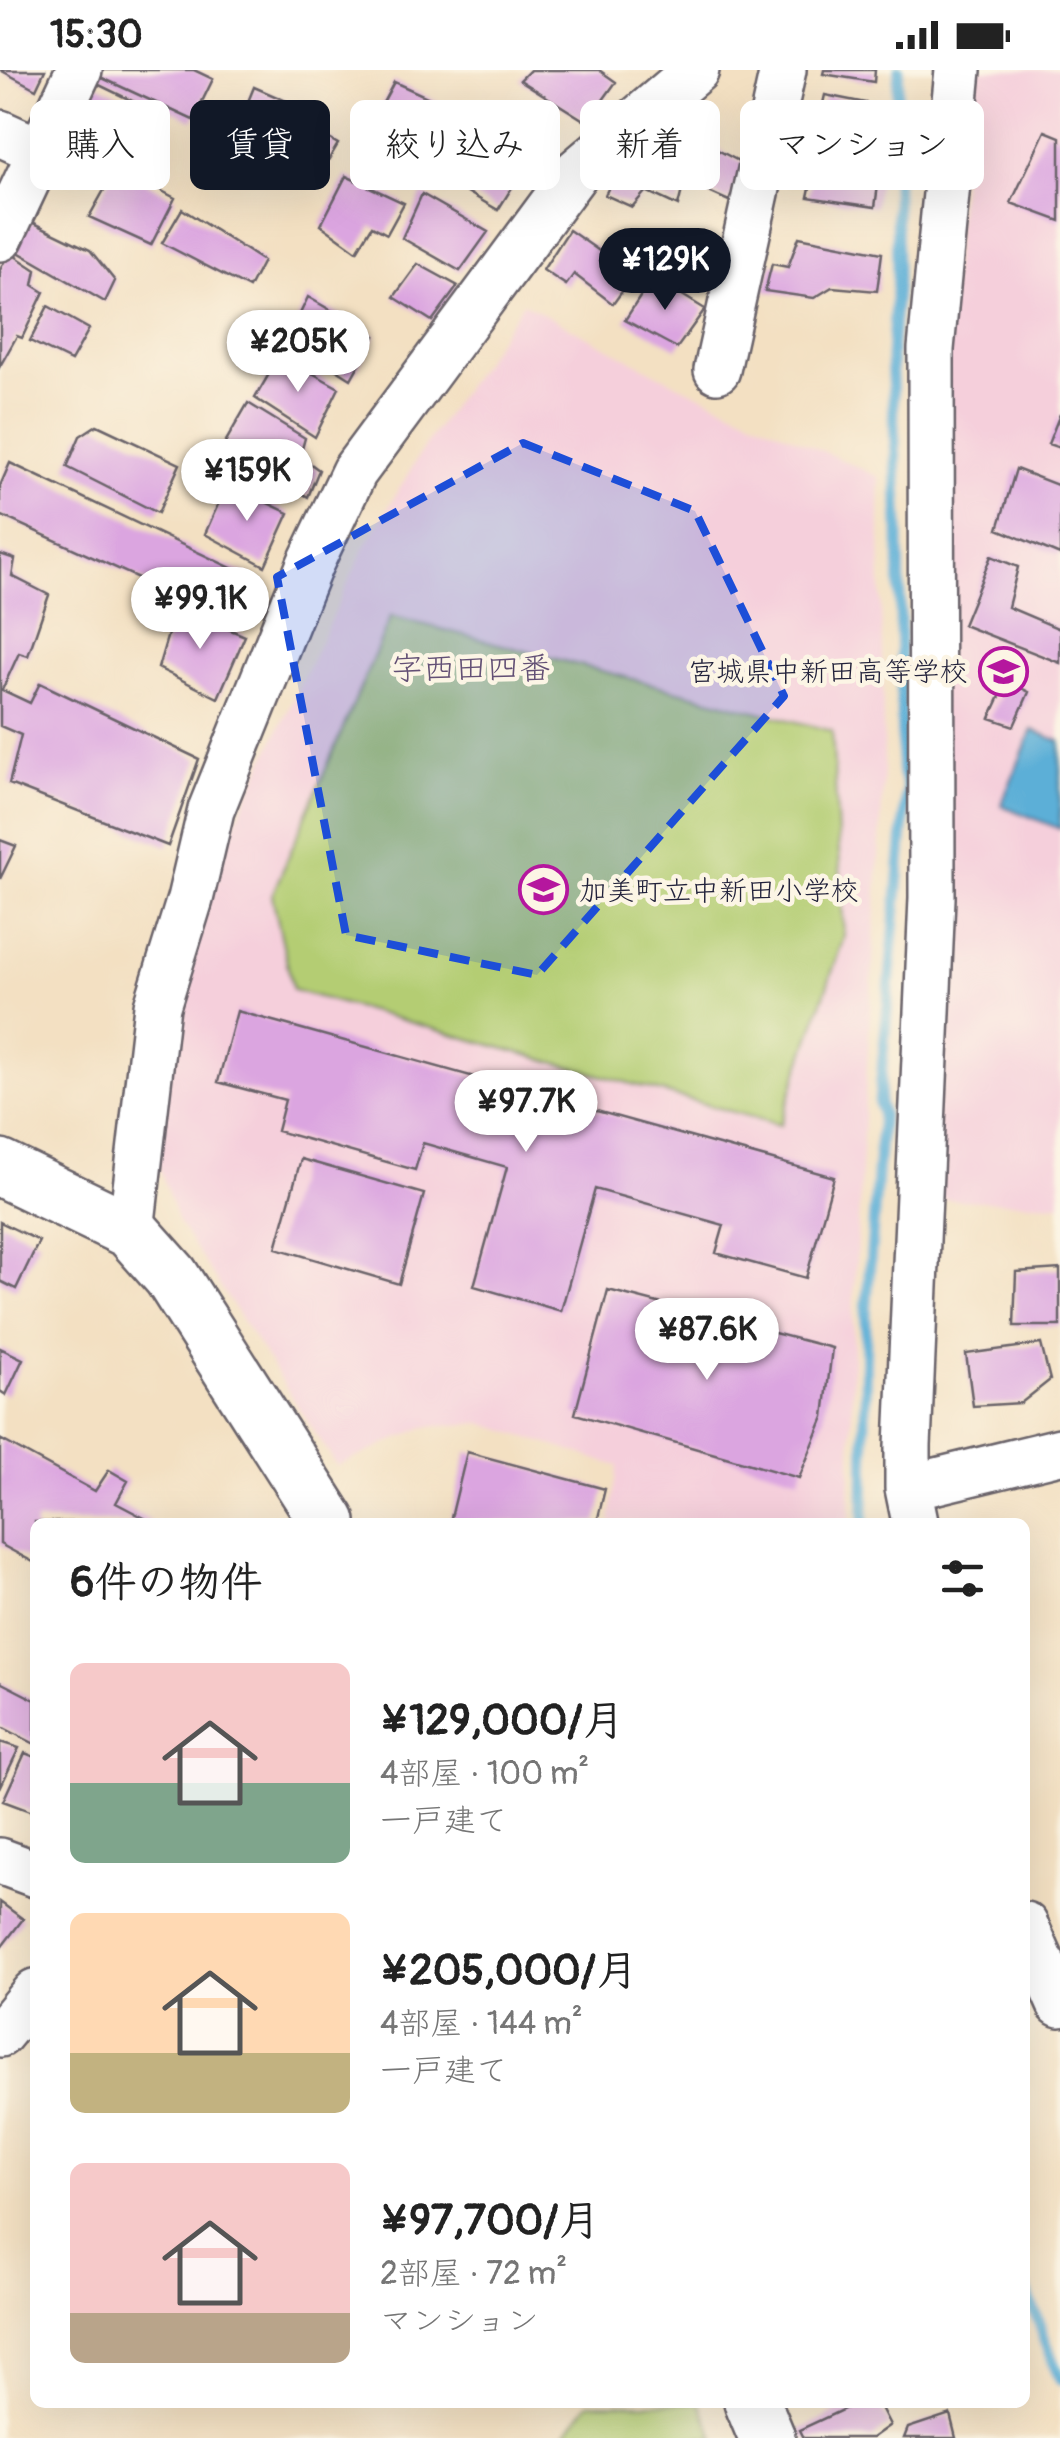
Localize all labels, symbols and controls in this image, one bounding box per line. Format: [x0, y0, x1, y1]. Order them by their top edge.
text: 15:30 [50, 11, 143, 59]
chip: 購入 [30, 100, 170, 190]
chip: 賃貸 [190, 100, 330, 190]
chip: 絞り込み [350, 100, 560, 190]
chip: 新着 [580, 100, 720, 190]
chip: マンション [740, 100, 984, 190]
pin: ¥129K [595, 228, 735, 313]
text: ¥129K [621, 240, 709, 280]
pin: ¥205K [228, 310, 368, 395]
text: ¥205K [249, 322, 347, 362]
pin: ¥159K [177, 439, 317, 524]
text: ¥159K [203, 451, 291, 491]
pin: ¥99.1K [119, 567, 281, 652]
text: ¥99.1K [153, 579, 247, 619]
school or university icon: 宮城県中新田高等学校 [977, 645, 1029, 697]
district label: 字西田四番 [391, 649, 551, 689]
place label: 宮城県中新田高等学校 [688, 655, 968, 690]
school or university icon: 加美町立中新田小学校 [518, 864, 570, 916]
place label: 加美町立中新田小学校 [579, 874, 859, 909]
pin: ¥97.7K [445, 1070, 607, 1155]
text: ¥97.7K [477, 1082, 575, 1122]
pin: ¥87.6K [626, 1298, 788, 1383]
text: ¥87.6K [657, 1310, 757, 1350]
icon: filters [935, 1551, 990, 1606]
text: 6件の物件 [70, 1557, 262, 1609]
text: ¥129,000/月 [380, 1695, 624, 1747]
icon: home [150, 1703, 270, 1823]
text: 4部屋 · 100 m² [380, 1754, 589, 1794]
text: 一戸建て [380, 1801, 508, 1841]
text: ¥205,000/月 [380, 1945, 638, 1997]
icon: home [150, 1953, 270, 2073]
text: 4部屋 · 144 m² [380, 2004, 583, 2044]
text: 一戸建て [380, 2051, 508, 2091]
text: ¥97,700/月 [380, 2195, 600, 2247]
icon: home [150, 2203, 270, 2323]
text: 2部屋 · 72 m² [380, 2254, 567, 2294]
text: マンション [380, 2301, 539, 2341]

